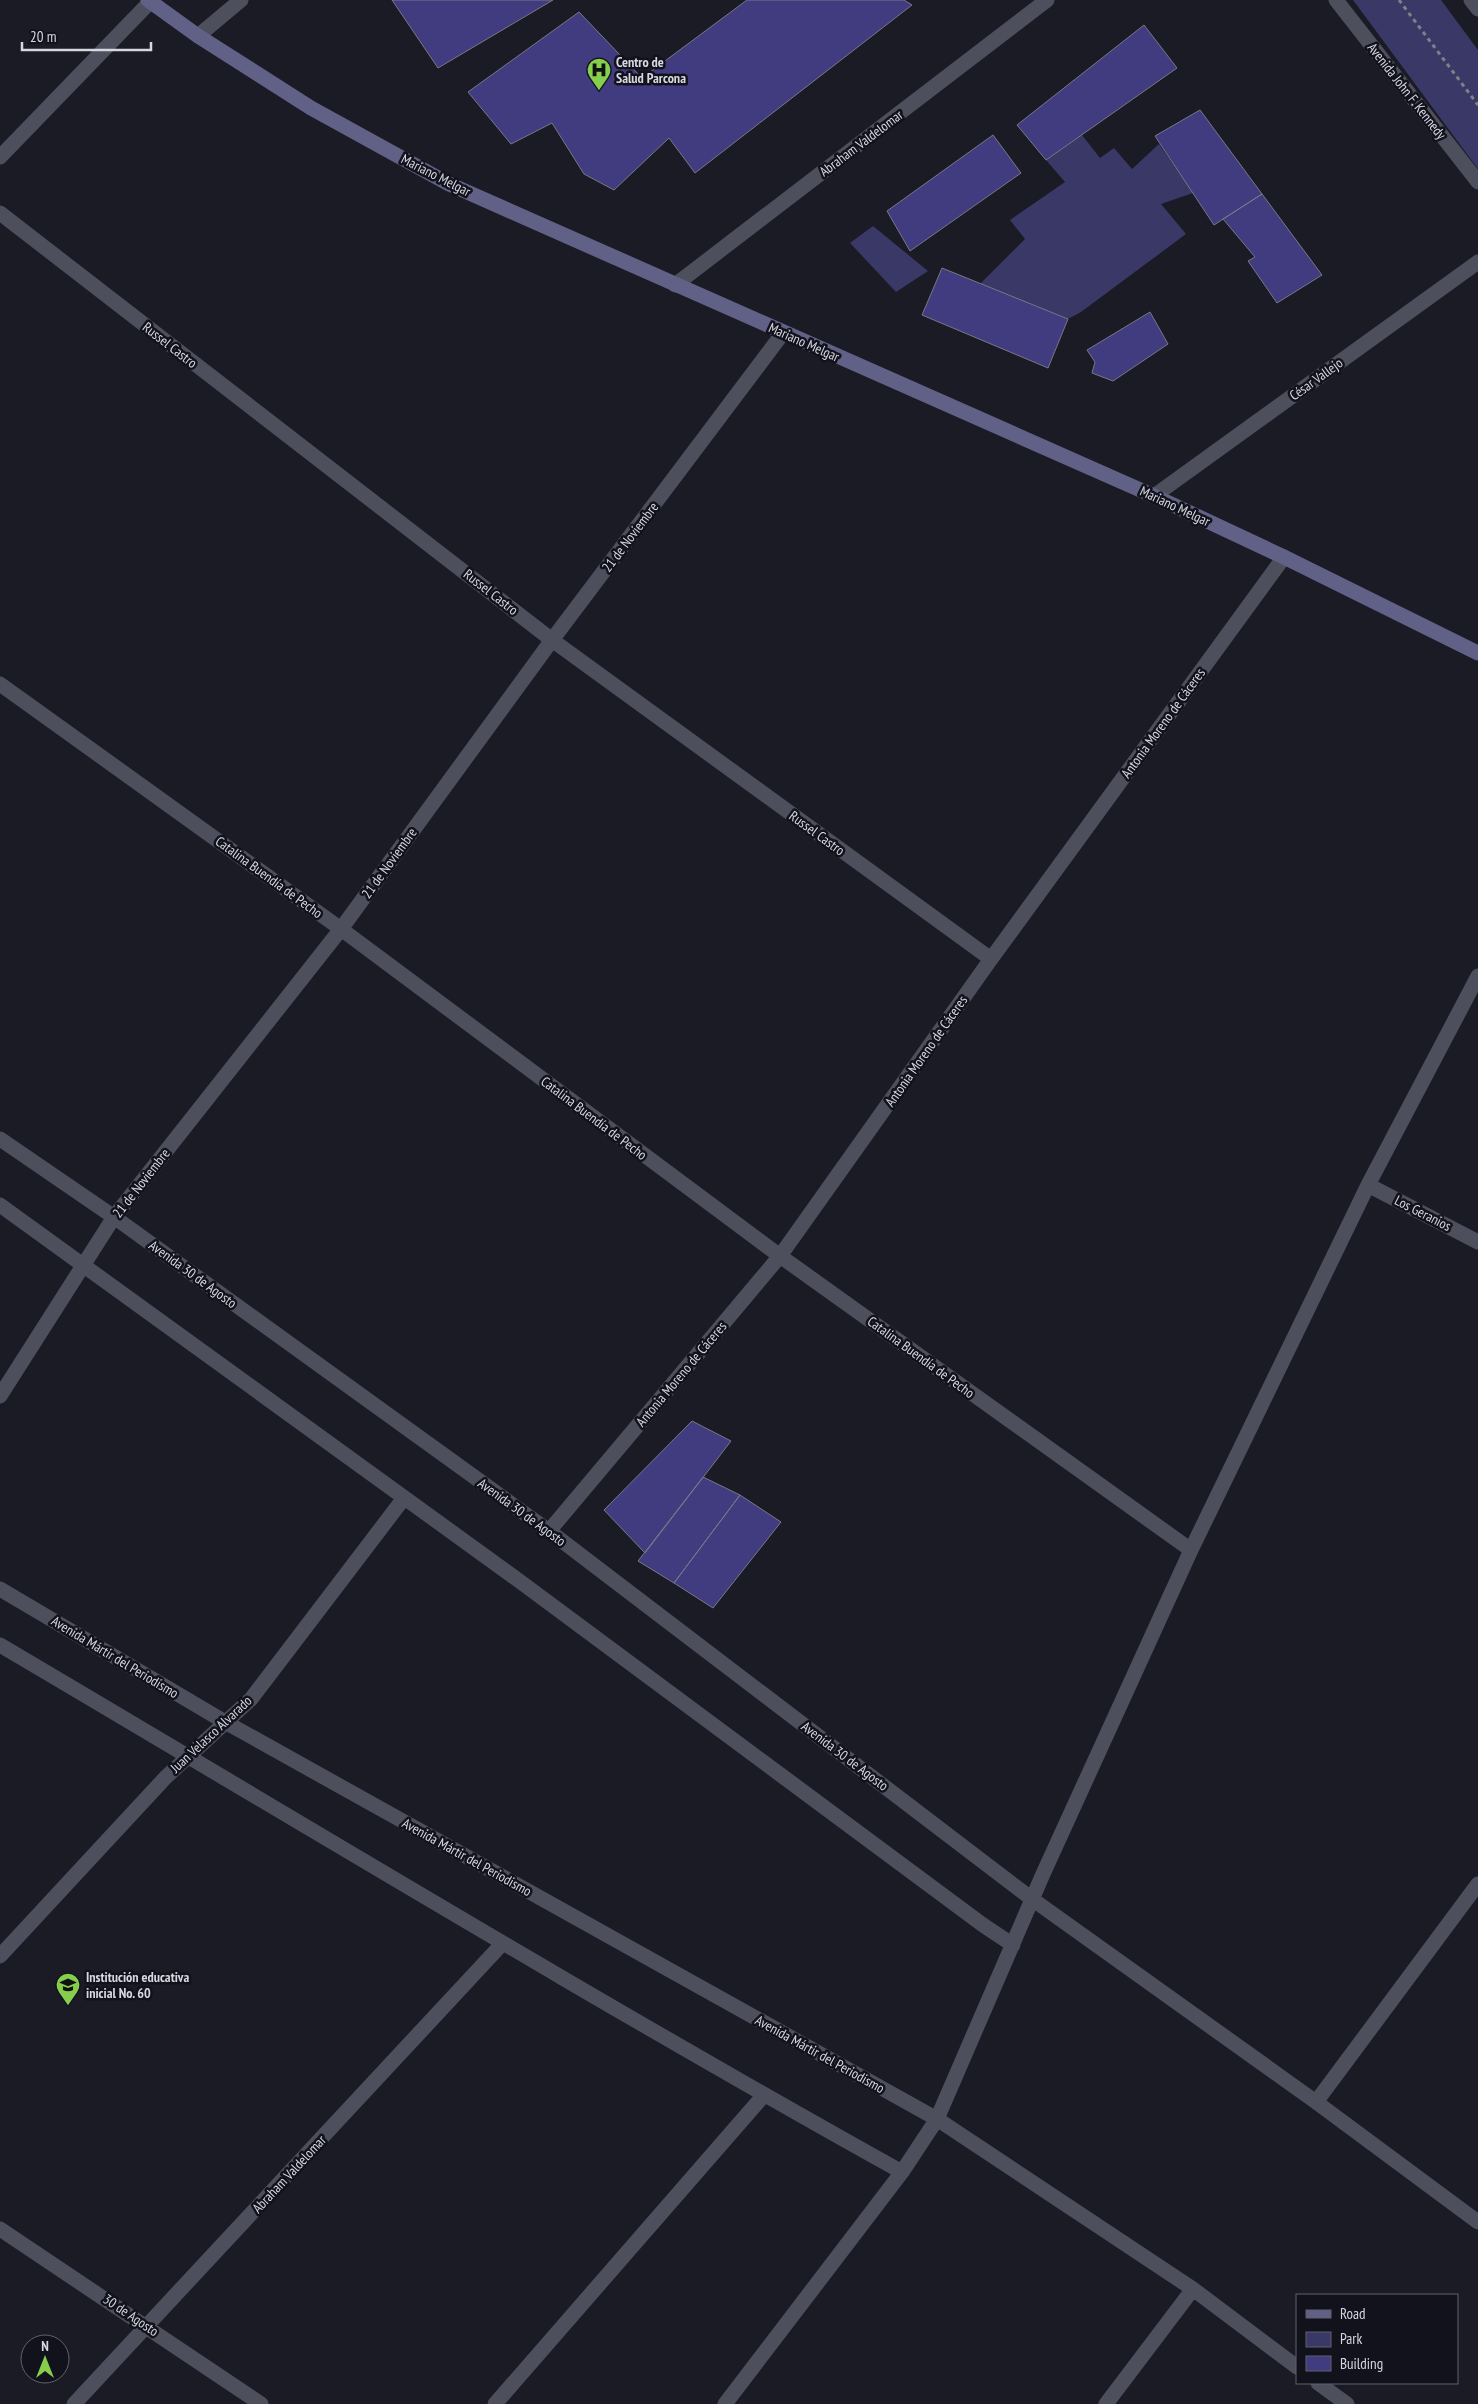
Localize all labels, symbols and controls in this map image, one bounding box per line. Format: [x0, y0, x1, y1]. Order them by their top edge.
scale bar [22, 20, 151, 52]
text: 20 m [30, 27, 56, 46]
street label: Avenida John F. Kennedy [1364, 39, 1451, 144]
place label: Centro de Salud Parcona [616, 53, 686, 87]
hospital icon: Centro de Salud Parcona [586, 57, 612, 91]
street label: Abraham Valdelomar [816, 106, 907, 180]
street label: Mariano Melgar [398, 150, 474, 200]
street label: Russel Castro [139, 318, 201, 372]
street label: Mariano Melgar [766, 318, 842, 366]
street label: César Vallejo [1286, 354, 1346, 404]
street label: Mariano Melgar [1137, 482, 1213, 530]
street label: 21 de Noviembre [598, 498, 662, 576]
street label: Russel Castro [460, 565, 522, 619]
street label: Antonia Moreno de Cáceres [1117, 664, 1209, 782]
street label: Russel Castro [786, 807, 848, 859]
street label: 21 de Noviembre [357, 824, 421, 902]
street label: Catalina Buendía de Pecho [212, 832, 326, 922]
street label: Antonia Moreno de Cáceres [881, 992, 971, 1110]
street label: Catalina Buendía de Pecho [537, 1072, 651, 1164]
street label: 21 de Noviembre [108, 1145, 174, 1221]
street label: Los Geranios [1392, 1191, 1455, 1235]
street label: Avenida 30 de Agosto [146, 1236, 240, 1312]
street label: Catalina Buendía de Pecho [864, 1312, 978, 1402]
street label: Antonia Moreno de Cáceres [632, 1318, 730, 1430]
street label: Avenida 30 de Agosto [475, 1474, 569, 1550]
street label: Avenida Mártir del Periodismo [48, 1612, 182, 1702]
street label: Juan Velasco Alvarado [166, 1692, 255, 1777]
street label: Avenida 30 de Agosto [798, 1717, 892, 1795]
street label: Avenida Mártir del Periodismo [399, 1814, 535, 1900]
place label: Institución educativa inicial No. 60 [86, 1968, 189, 2002]
school or university icon: Institución educativa inicial No. 60 [55, 1972, 81, 2006]
street label: Avenida Mártir del Periodismo [752, 2011, 888, 2097]
street label: Abraham Valdelomar [248, 2131, 330, 2217]
street label: 30 de Agosto [100, 2290, 162, 2340]
legend [1296, 2294, 1458, 2384]
text: Road [1340, 2304, 1366, 2323]
text: Park [1340, 2329, 1362, 2348]
north arrow [20, 2334, 70, 2384]
text: N [41, 2337, 49, 2355]
text: Building [1340, 2354, 1383, 2373]

